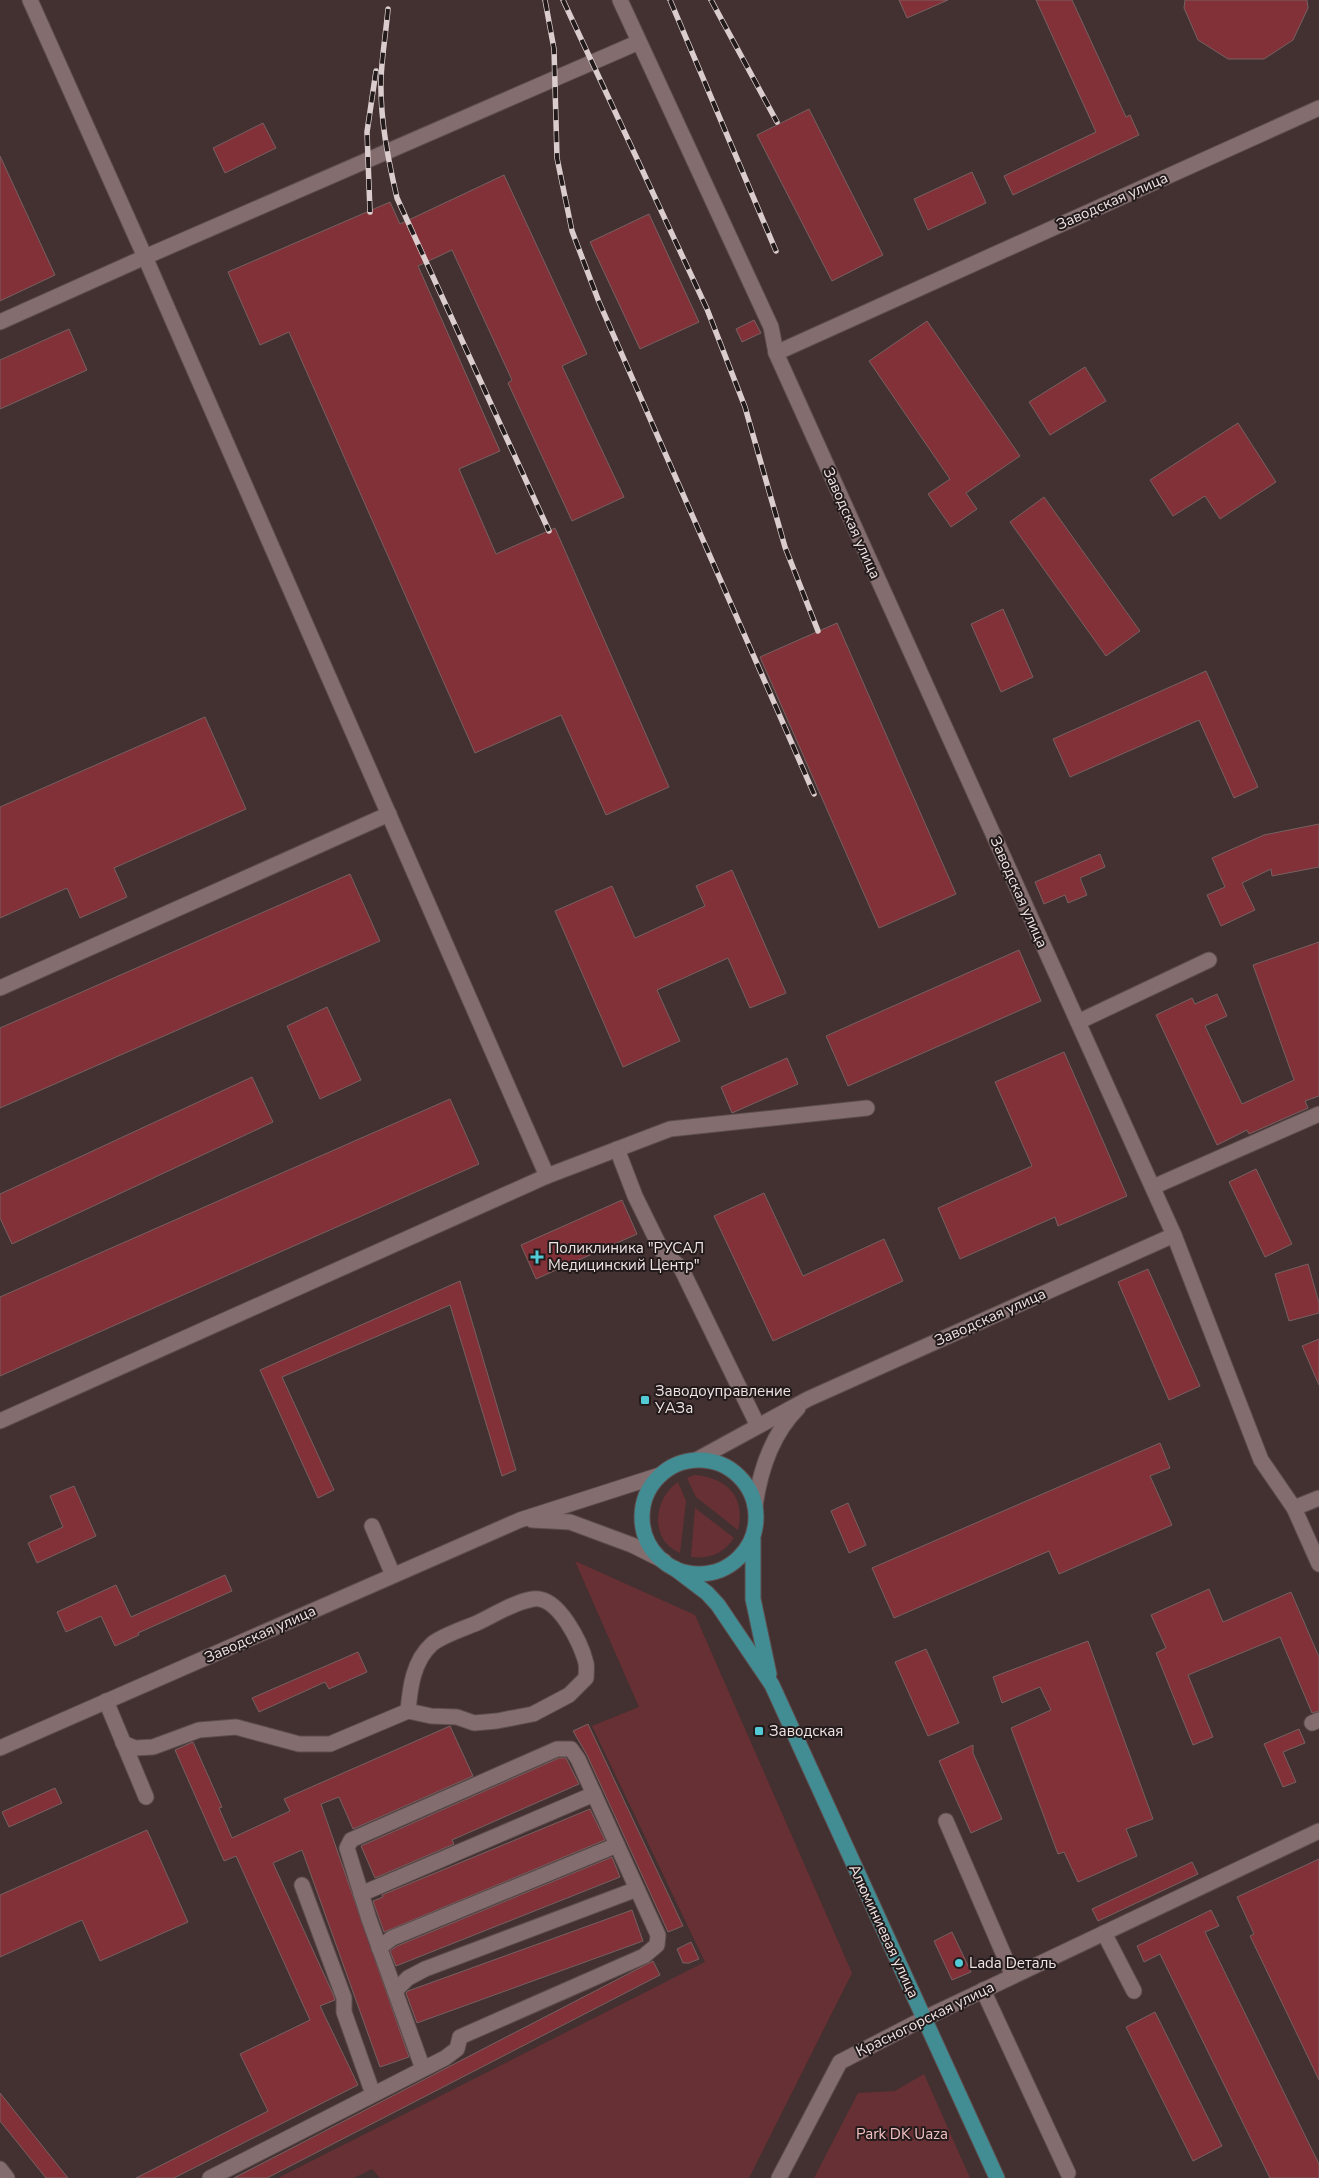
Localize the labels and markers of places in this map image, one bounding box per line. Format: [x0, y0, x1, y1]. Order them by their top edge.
place label: Поликлиника "РУСАЛ Медицинский Центр" [548, 1238, 704, 1275]
marker: Поликлиника "РУСАЛ Медицинский Центр" [530, 1250, 544, 1264]
place label: Заводоуправление УАЗа [654, 1381, 791, 1418]
marker: Заводоуправление УАЗа [639, 1394, 651, 1406]
place label: Заводская [769, 1721, 843, 1741]
marker: Заводская [753, 1725, 765, 1737]
place label: Lada Dеталь [969, 1953, 1056, 1973]
marker: Lada Dеталь [953, 1957, 965, 1969]

